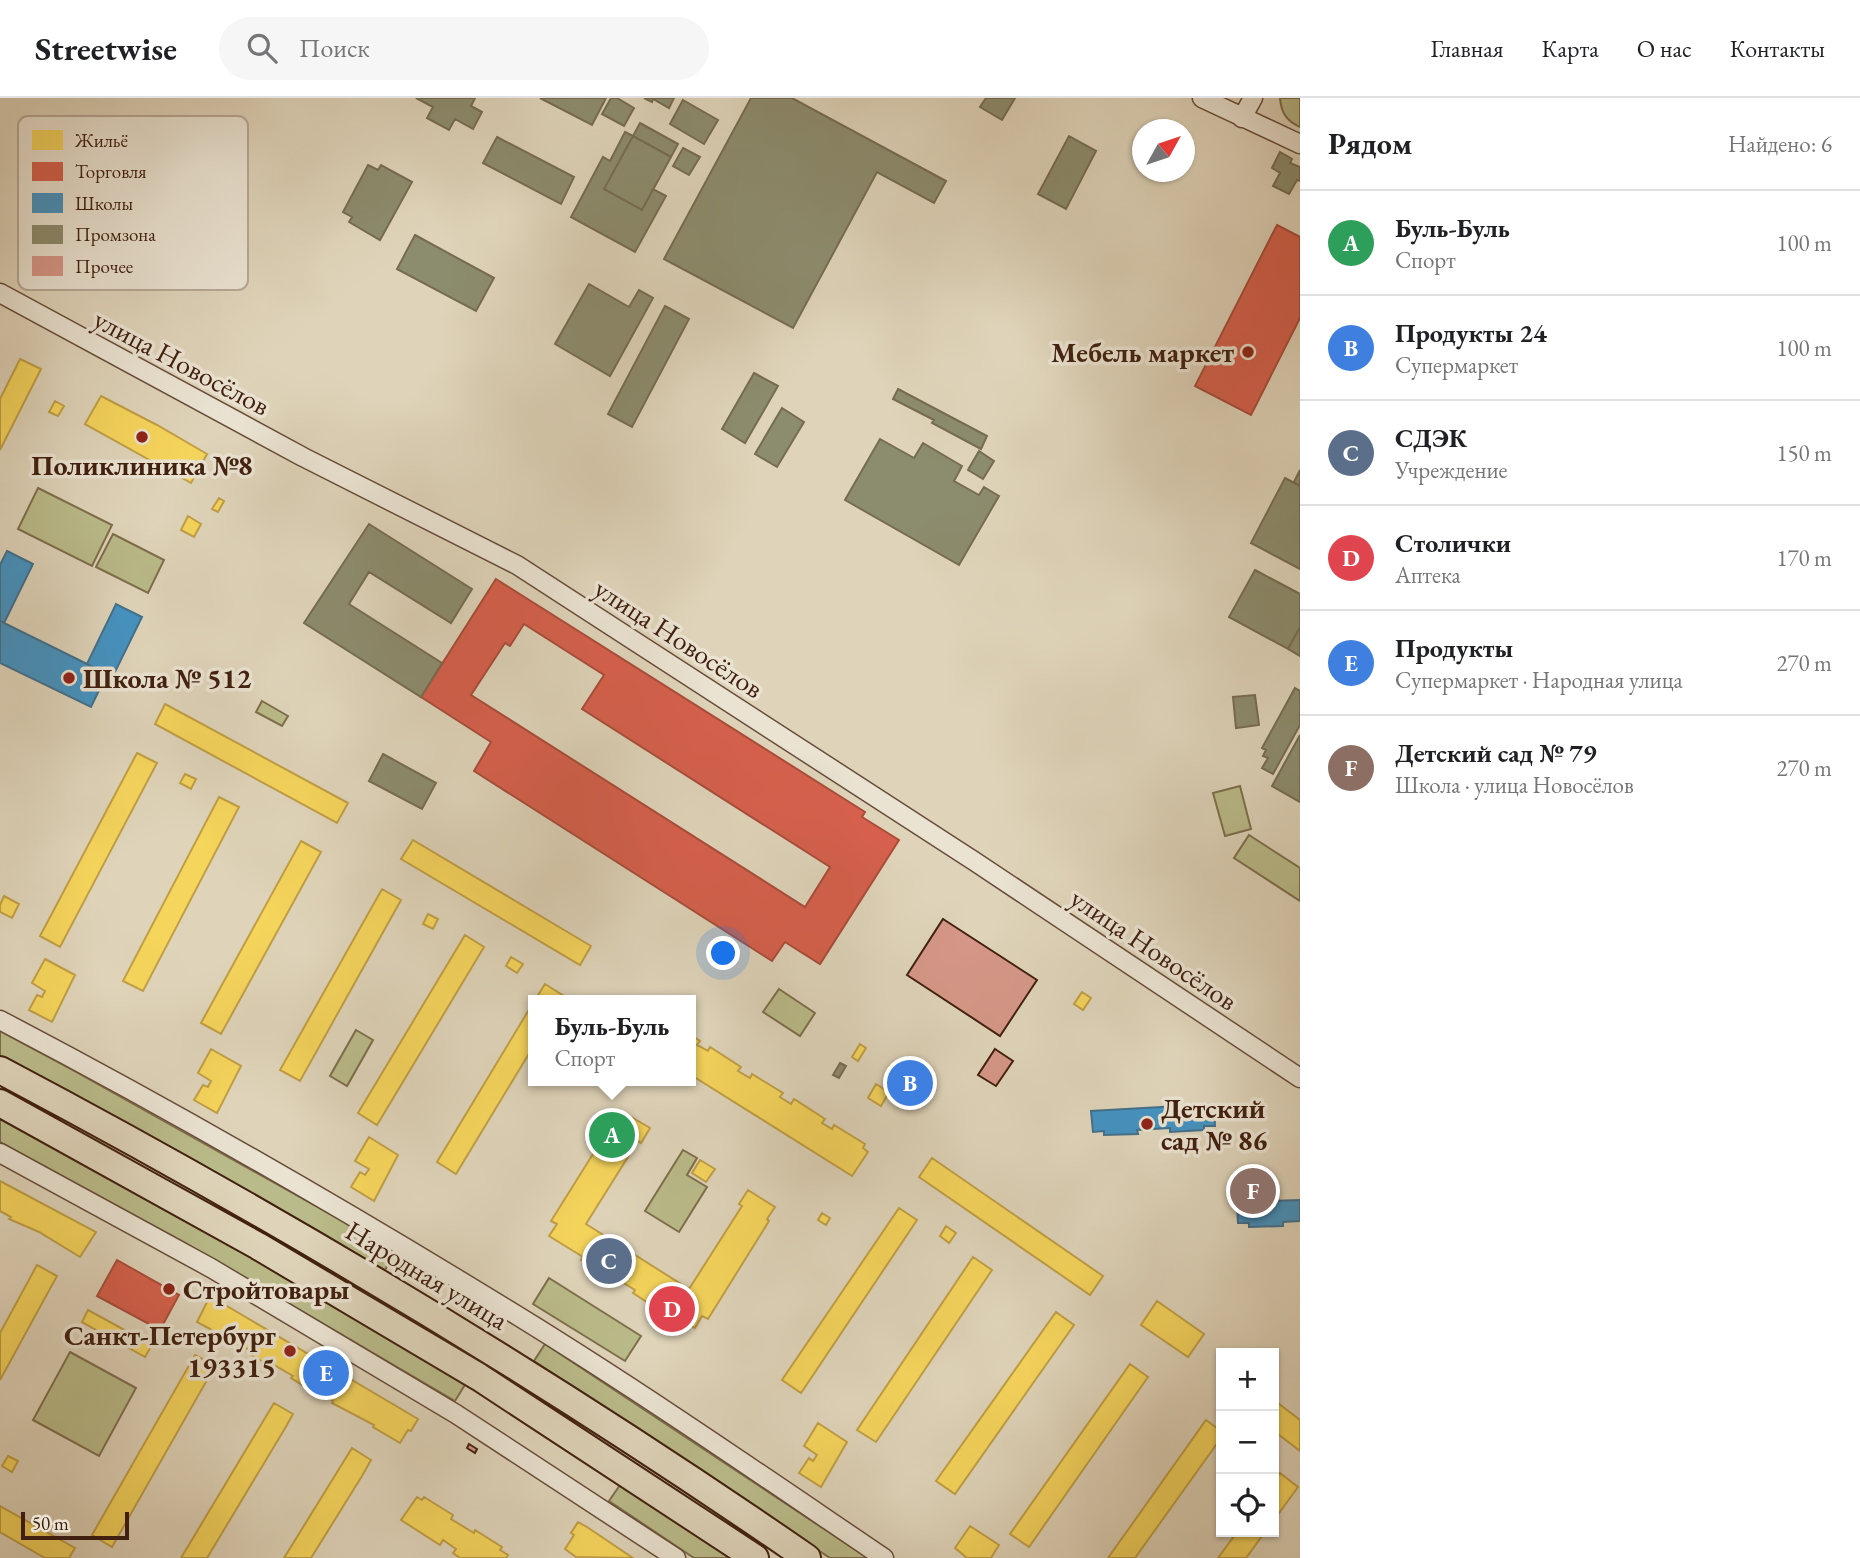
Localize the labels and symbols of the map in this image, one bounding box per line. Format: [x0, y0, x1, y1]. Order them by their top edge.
legend [18, 116, 248, 290]
north arrow [1132, 119, 1195, 182]
text: Жильё [74, 128, 128, 153]
text: Торговля [75, 159, 147, 184]
text: Школы [75, 191, 133, 216]
text: Промзона [75, 222, 156, 247]
text: Прочее [75, 254, 133, 279]
street label: улица Новосёлов [88, 301, 276, 424]
place label: Мебель маркет [1051, 334, 1234, 370]
marker: Мебель маркет [1240, 344, 1256, 360]
marker: Поликлиника №8 [134, 429, 150, 445]
place label: Поликлиника №8 [31, 447, 253, 483]
street label: улица Новосёлов [588, 570, 770, 706]
place label: Школа № 512 [83, 660, 252, 696]
marker: Школа № 512 [61, 670, 77, 686]
street label: улица Новосёлов [1063, 880, 1245, 1018]
your location [706, 936, 740, 970]
pin: B [887, 1057, 933, 1109]
place label: Детский сад № 86 [1161, 1090, 1267, 1158]
pin: A [589, 1109, 635, 1161]
marker: Детский сад № 86 [1139, 1116, 1155, 1132]
pin: F [1230, 1165, 1276, 1217]
street label: Народная улица [339, 1212, 516, 1338]
pin: C [586, 1235, 632, 1287]
place label: Стройтовары [183, 1271, 349, 1307]
marker: Стройтовары [161, 1281, 177, 1297]
pin: D [649, 1283, 695, 1335]
place label: Санкт-Петербург 193315 [64, 1317, 276, 1385]
marker: Санкт-Петербург 193315 [282, 1343, 298, 1359]
pin: E [303, 1347, 349, 1399]
scale bar [21, 1509, 130, 1541]

